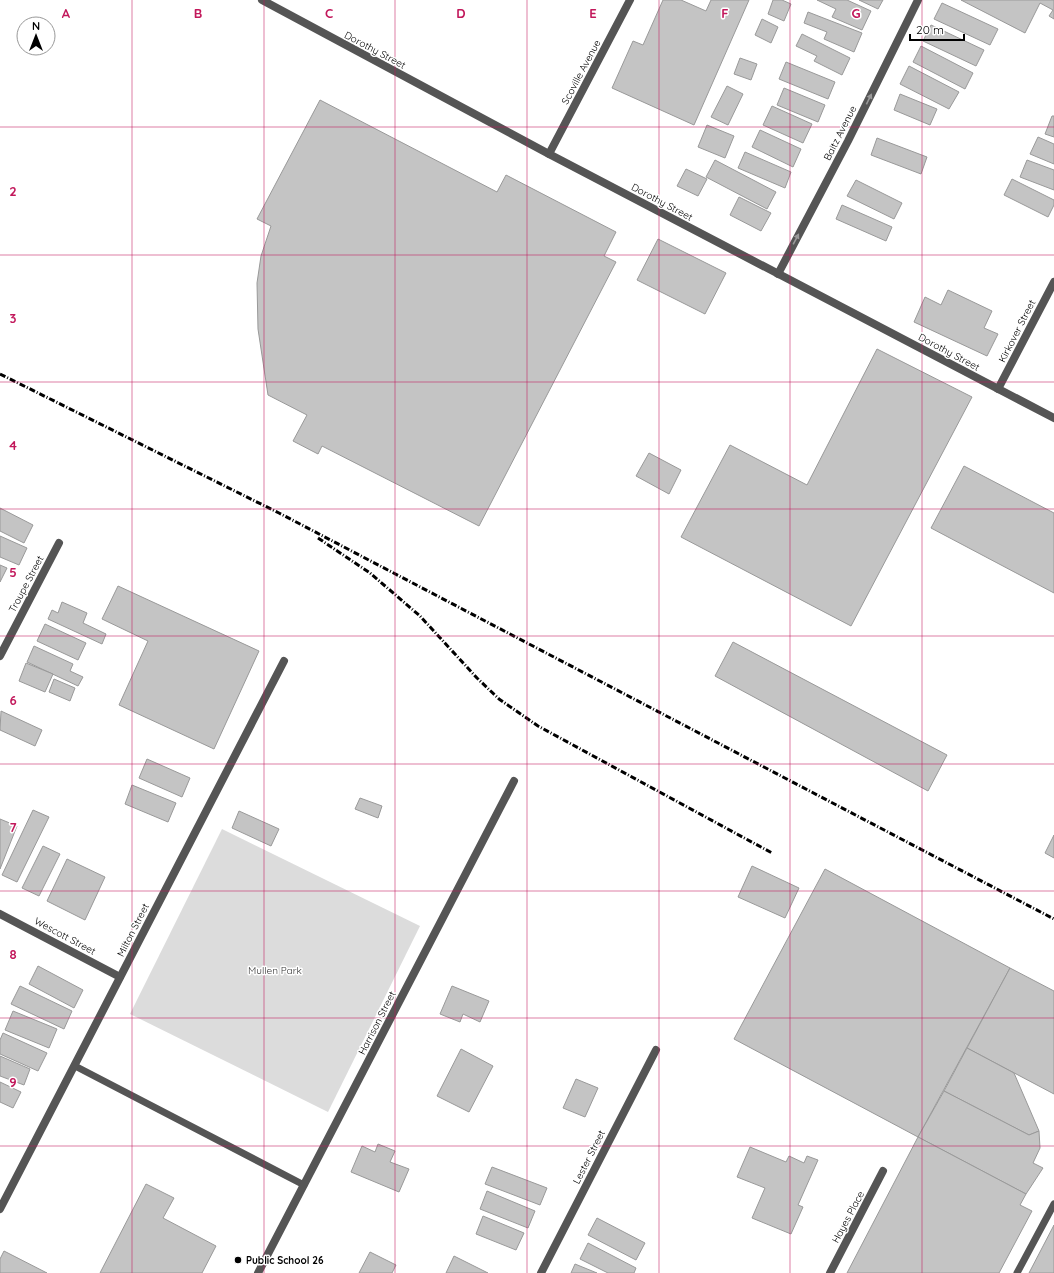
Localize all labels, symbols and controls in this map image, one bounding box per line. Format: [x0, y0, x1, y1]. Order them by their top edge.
text: A [62, 5, 71, 21]
text: B [194, 5, 202, 21]
text: C [325, 5, 333, 21]
text: D [456, 5, 466, 21]
text: E [589, 5, 597, 21]
text: F [721, 5, 729, 21]
text: G [851, 5, 861, 21]
north arrow [16, 16, 56, 56]
scale bar [910, 16, 964, 42]
text: N [32, 19, 40, 33]
text: 20 m [916, 22, 944, 37]
street label: Dorothy Street [342, 28, 408, 72]
street label: Scoville Avenue [559, 37, 604, 107]
one-way arrow [865, 93, 872, 105]
street label: Baitz Avenue [821, 103, 860, 163]
street label: Dorothy Street [629, 180, 695, 224]
text: 2 [9, 183, 17, 199]
one-way arrow [793, 234, 799, 245]
street label: Kirkover Street [996, 297, 1039, 365]
text: 3 [10, 310, 17, 326]
street label: Dorothy Street [916, 330, 982, 374]
text: 4 [9, 437, 17, 453]
street label: Troupe Street [6, 553, 47, 615]
text: 5 [9, 564, 17, 580]
text: 6 [9, 692, 17, 708]
text: 7 [9, 819, 17, 835]
street label: Milton Street [114, 901, 152, 959]
street label: Wescott Street [32, 914, 99, 958]
text: 8 [9, 946, 17, 962]
park label: Mullen Park [248, 964, 302, 977]
street label: Harrison Street [355, 988, 399, 1057]
text: 9 [9, 1074, 17, 1090]
street label: Lester Street [570, 1127, 608, 1186]
street label: Hayes Place [829, 1188, 867, 1245]
place label: Public School 26 [246, 1254, 324, 1267]
marker: Public School 26 [233, 1255, 243, 1265]

